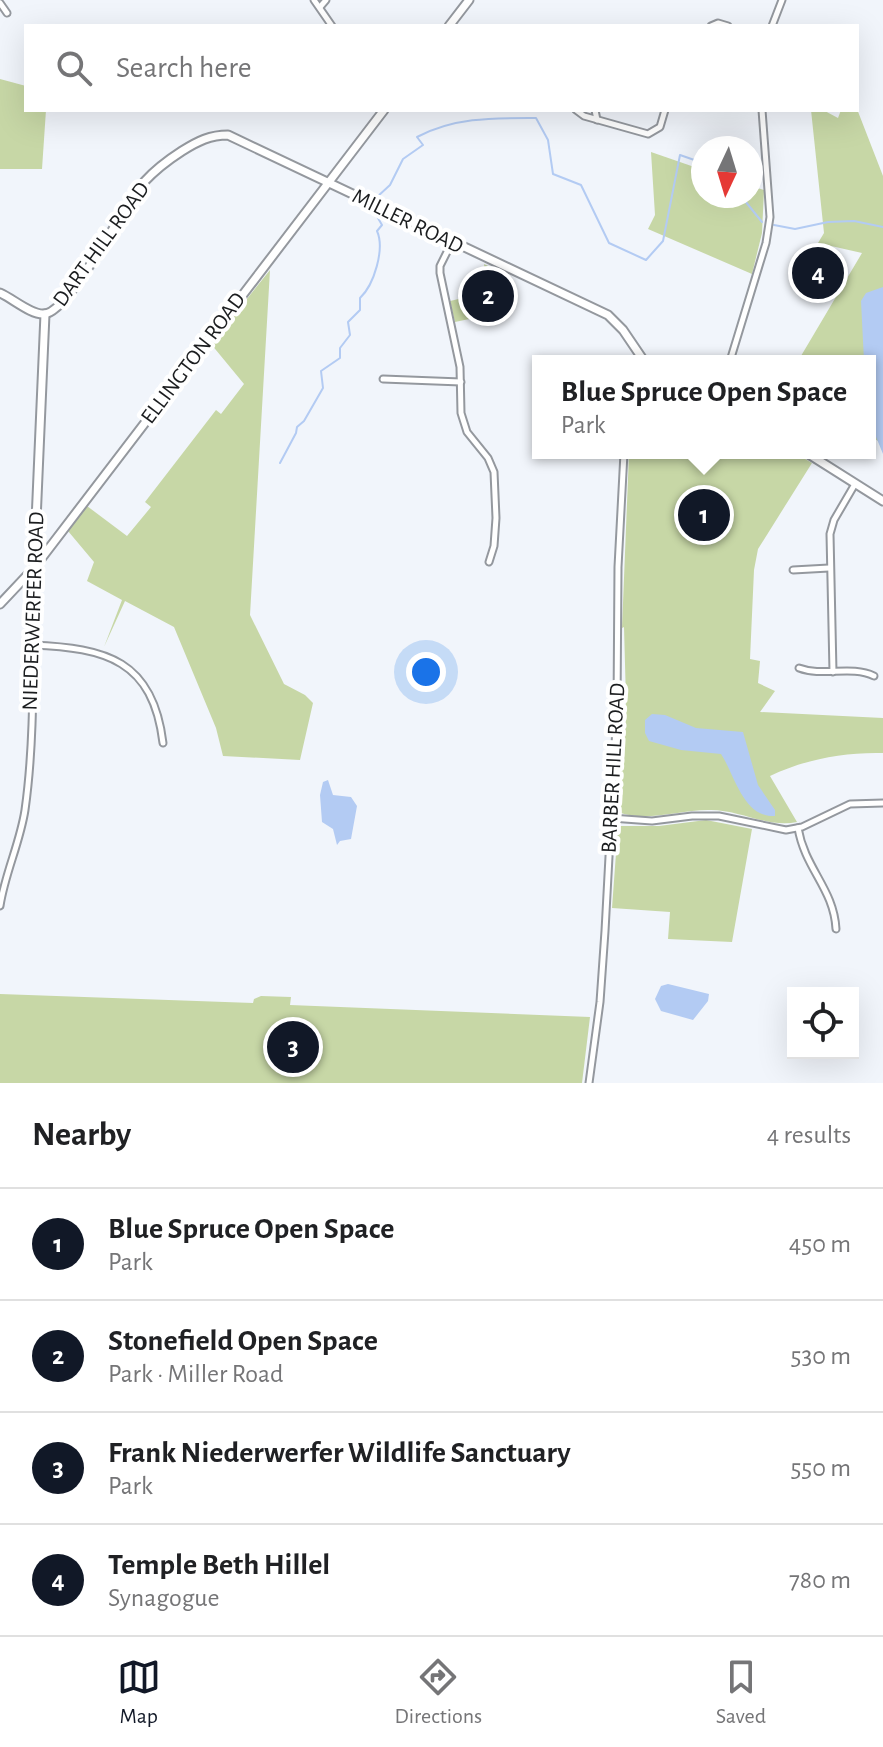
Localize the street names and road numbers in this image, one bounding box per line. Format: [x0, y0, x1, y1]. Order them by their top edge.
street label: DART HILL ROAD [49, 178, 153, 310]
street label: MILLER ROAD [349, 185, 467, 257]
street label: ELLINGTON ROAD [137, 288, 249, 428]
street label: NIEDERWERFER ROAD [19, 511, 47, 711]
street label: BARBER HILL ROAD [598, 682, 628, 854]

